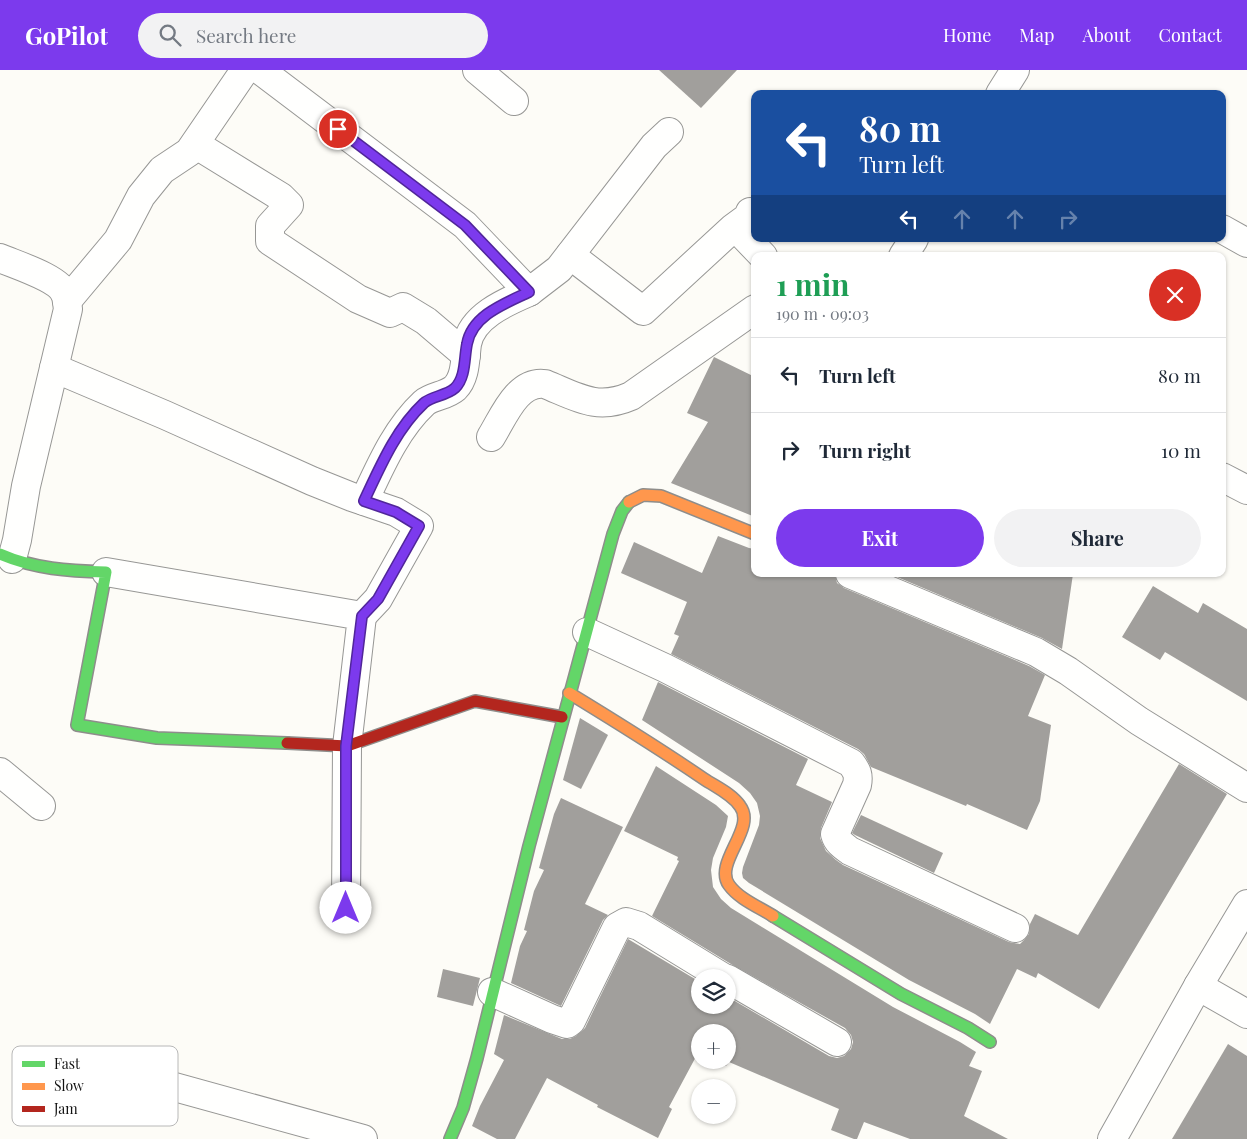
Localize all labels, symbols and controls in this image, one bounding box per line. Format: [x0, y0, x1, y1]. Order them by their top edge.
search box [138, 13, 488, 58]
text: GoPilot [25, 19, 108, 51]
icon: search [156, 21, 184, 49]
text: Search here [196, 22, 296, 48]
text: Home [943, 23, 991, 47]
text: Map [1019, 23, 1054, 47]
text: About [1082, 23, 1131, 47]
text: Contact [1159, 23, 1222, 47]
text: 80 m [859, 104, 941, 151]
pin [317, 108, 359, 150]
icon: left [776, 110, 841, 175]
icon: arrive [324, 115, 352, 143]
text: Turn left [859, 149, 944, 179]
icon: left [895, 205, 923, 233]
icon: ahead [948, 205, 976, 233]
icon: ahead [1001, 205, 1029, 233]
icon: right [1054, 205, 1082, 233]
text: 1 min [776, 264, 850, 304]
button: close [1149, 269, 1201, 321]
text: 190 m · 09:03 [776, 303, 869, 324]
icon: left [776, 361, 804, 389]
text: Turn left [819, 362, 896, 388]
text: 80 m [1158, 362, 1201, 388]
icon: right [776, 436, 804, 464]
text: Turn right [819, 437, 911, 463]
text: 10 m [1161, 437, 1201, 463]
button: Exit [776, 509, 984, 567]
button: Share [994, 509, 1201, 567]
position arrow [319, 881, 371, 933]
map controls [691, 969, 736, 1124]
button: layers [691, 969, 736, 1014]
button: + [691, 1024, 736, 1069]
legend [12, 1046, 178, 1126]
text: Fast [54, 1054, 81, 1073]
text: Slow [54, 1076, 84, 1095]
button: − [691, 1079, 736, 1124]
text: Jam [53, 1099, 78, 1118]

